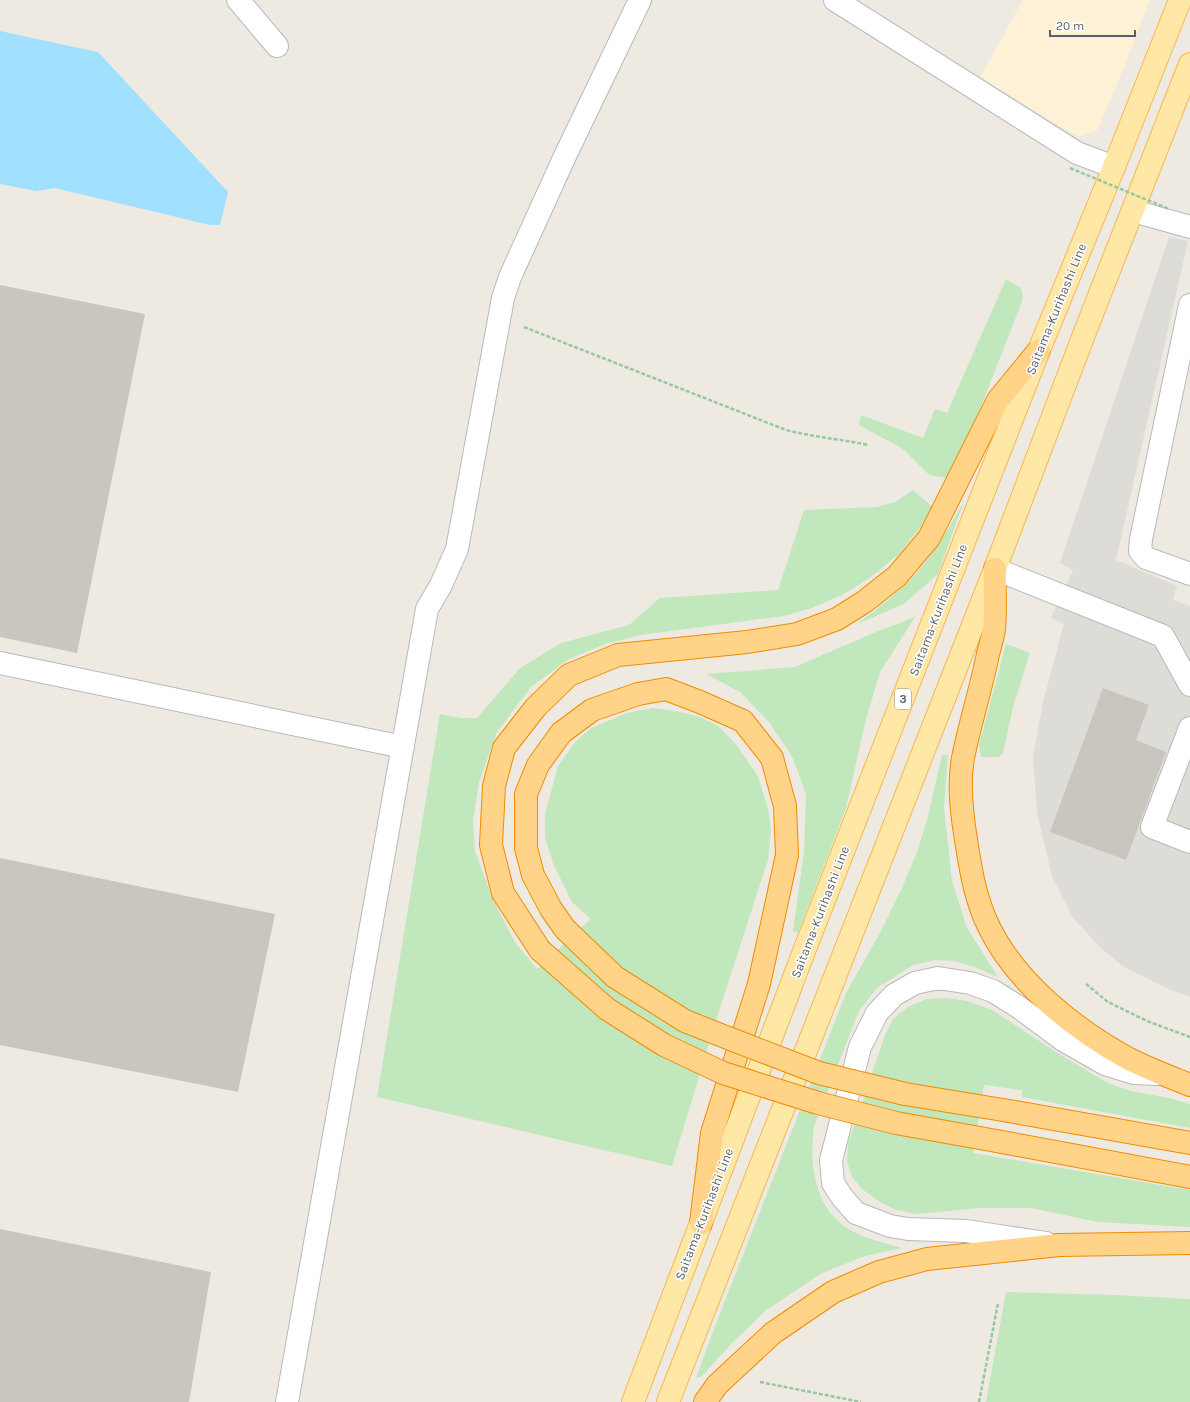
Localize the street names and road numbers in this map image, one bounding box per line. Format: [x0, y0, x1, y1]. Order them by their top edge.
street label: Saitama-Kurihashi Line [1023, 241, 1089, 377]
street label: Saitama-Kurihashi Line [906, 542, 970, 678]
road number: 3 [895, 689, 911, 709]
street label: Saitama-Kurihashi Line [788, 844, 852, 980]
street label: Saitama-Kurihashi Line [672, 1146, 736, 1282]

